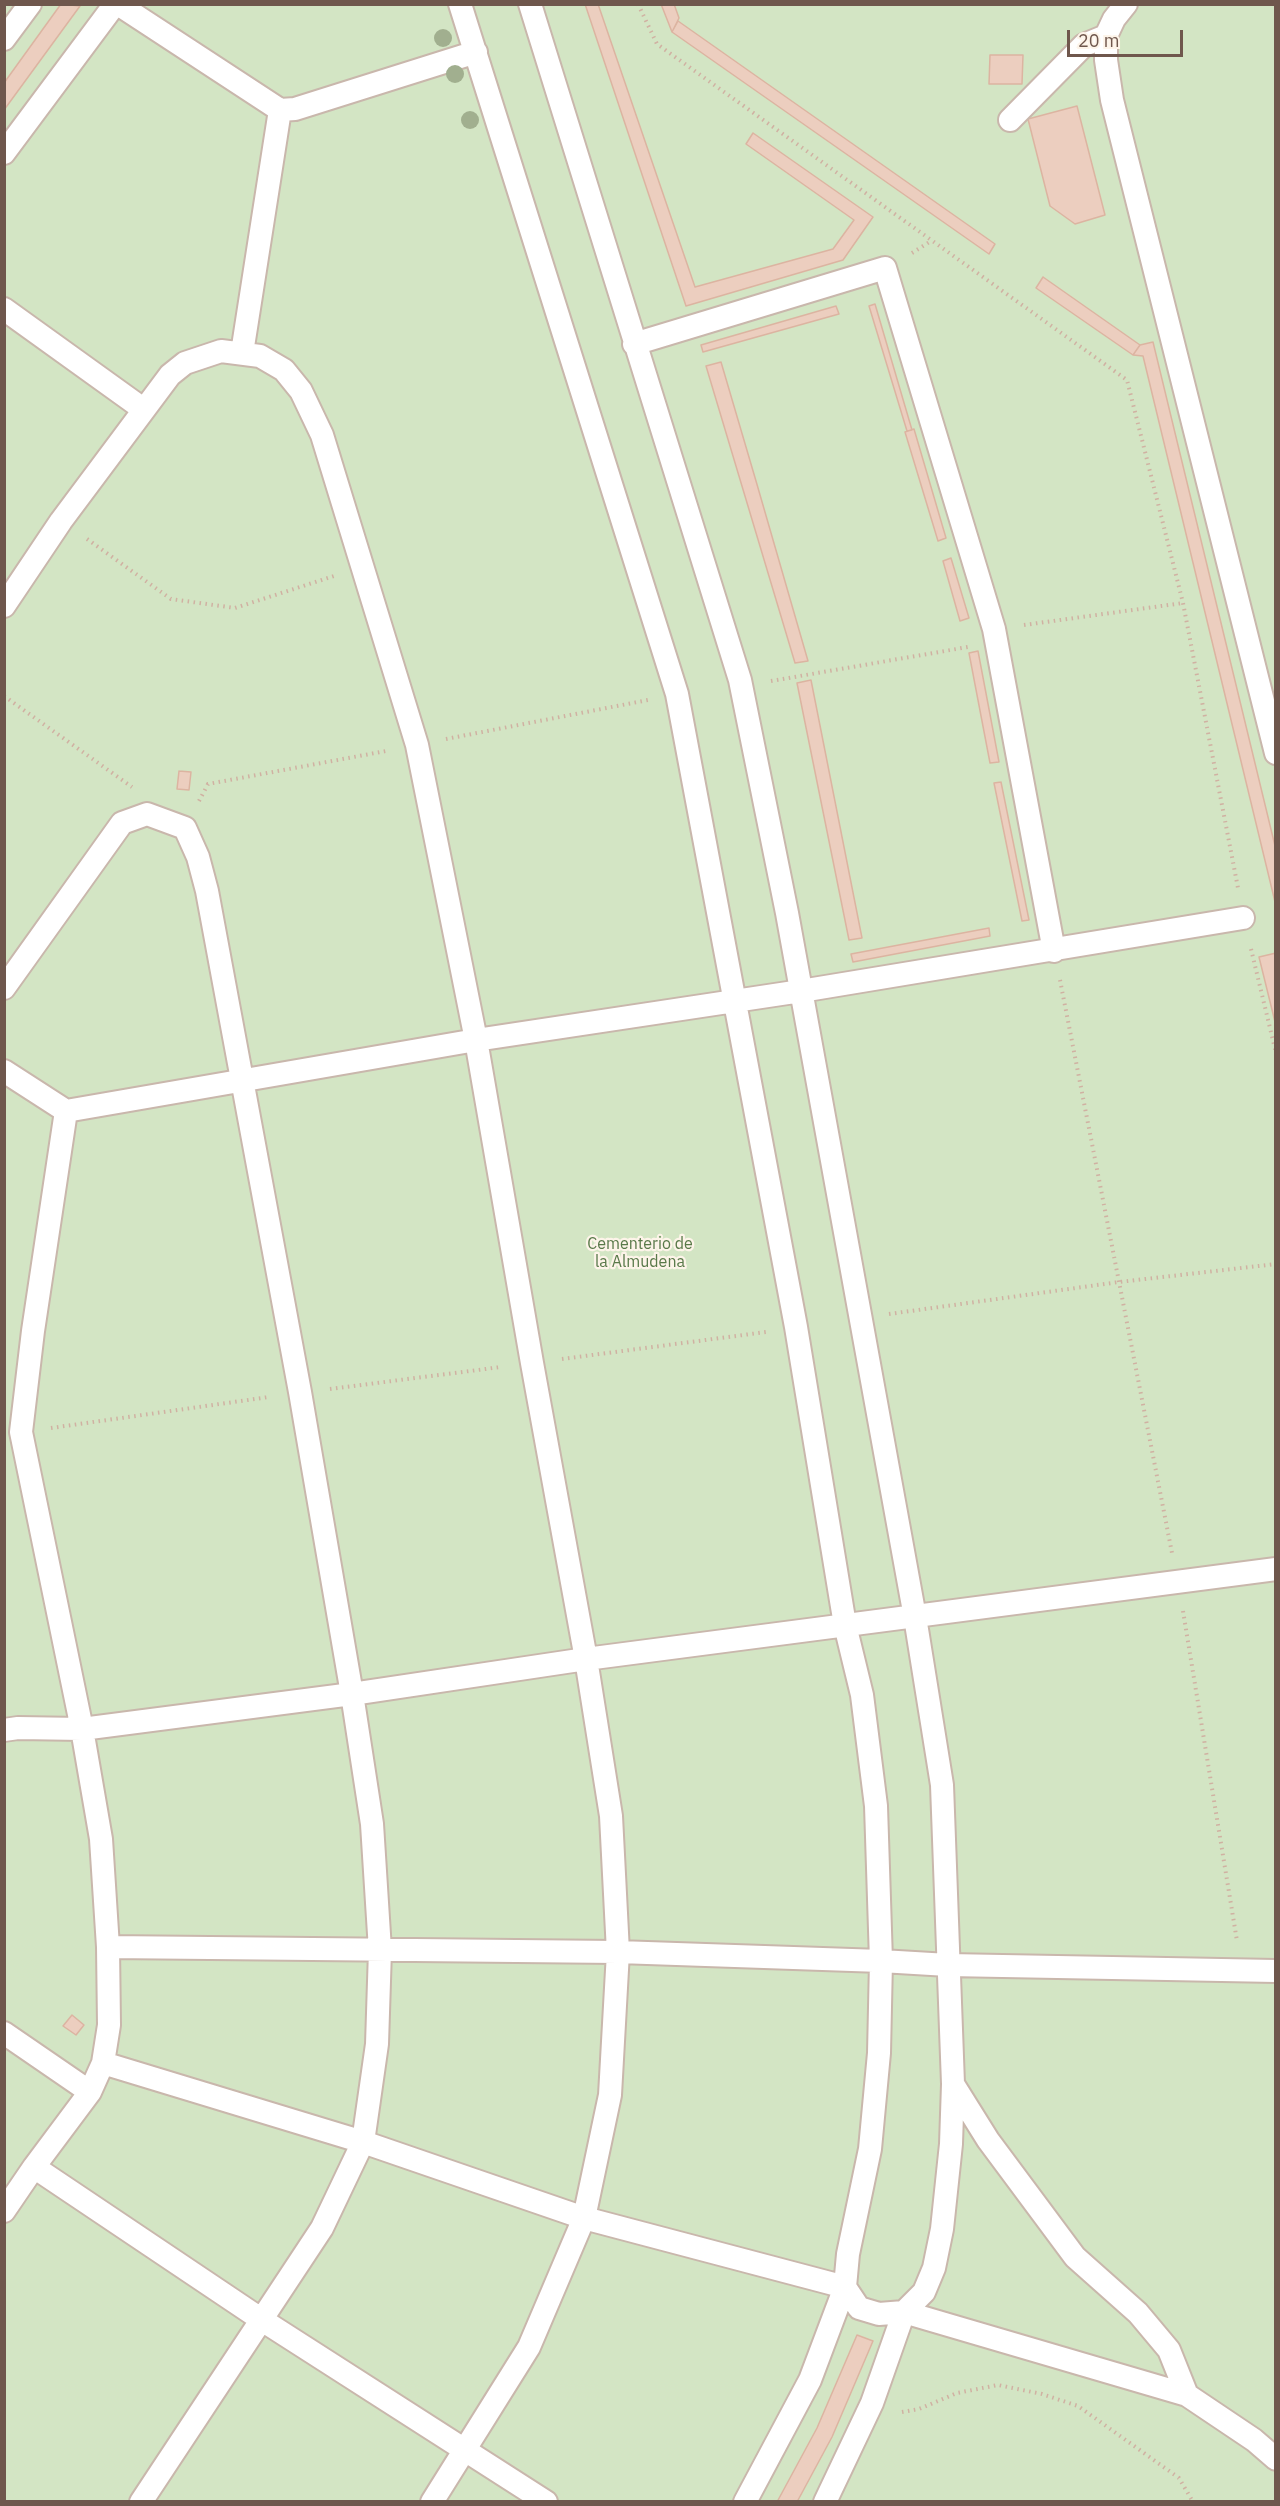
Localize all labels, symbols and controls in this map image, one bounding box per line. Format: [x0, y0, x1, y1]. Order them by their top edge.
scale bar [1070, 18, 1186, 56]
text: 20 m [1078, 29, 1120, 52]
park label: Cementerio de la Almudena [587, 1234, 693, 1272]

